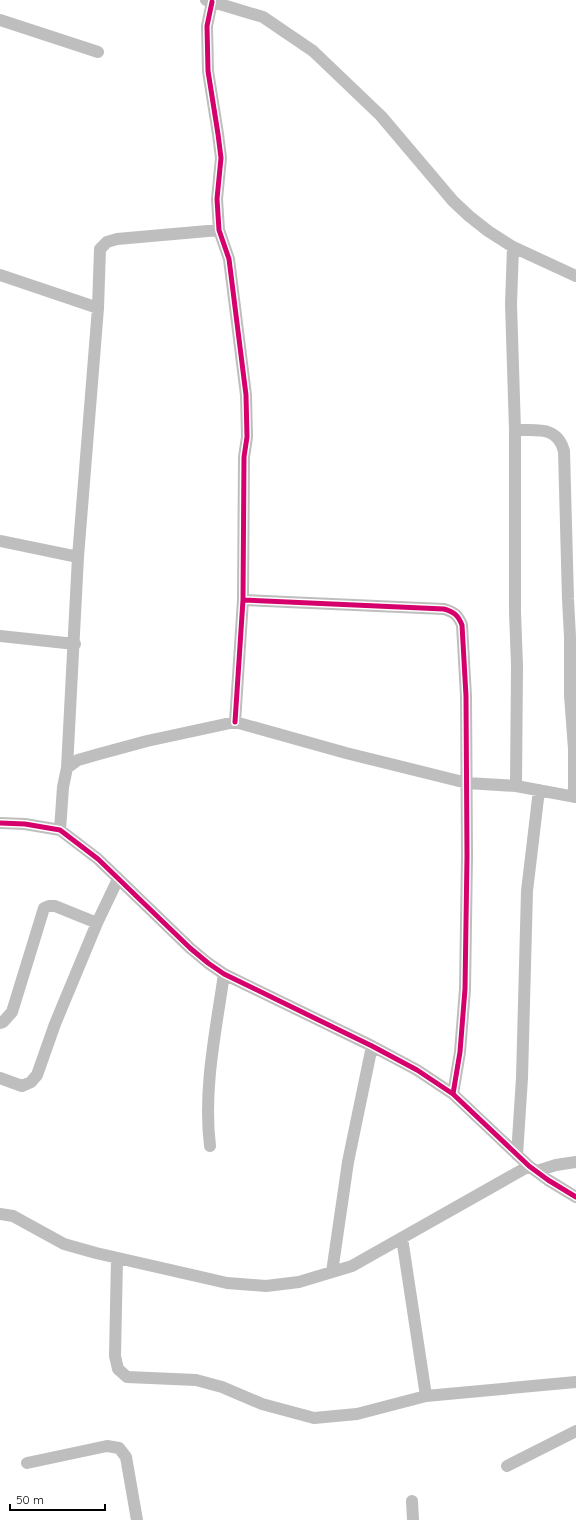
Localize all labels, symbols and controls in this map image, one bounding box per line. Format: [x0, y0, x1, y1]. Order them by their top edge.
scale bar [10, 1486, 105, 1512]
text: 50 m [16, 1492, 44, 1507]

